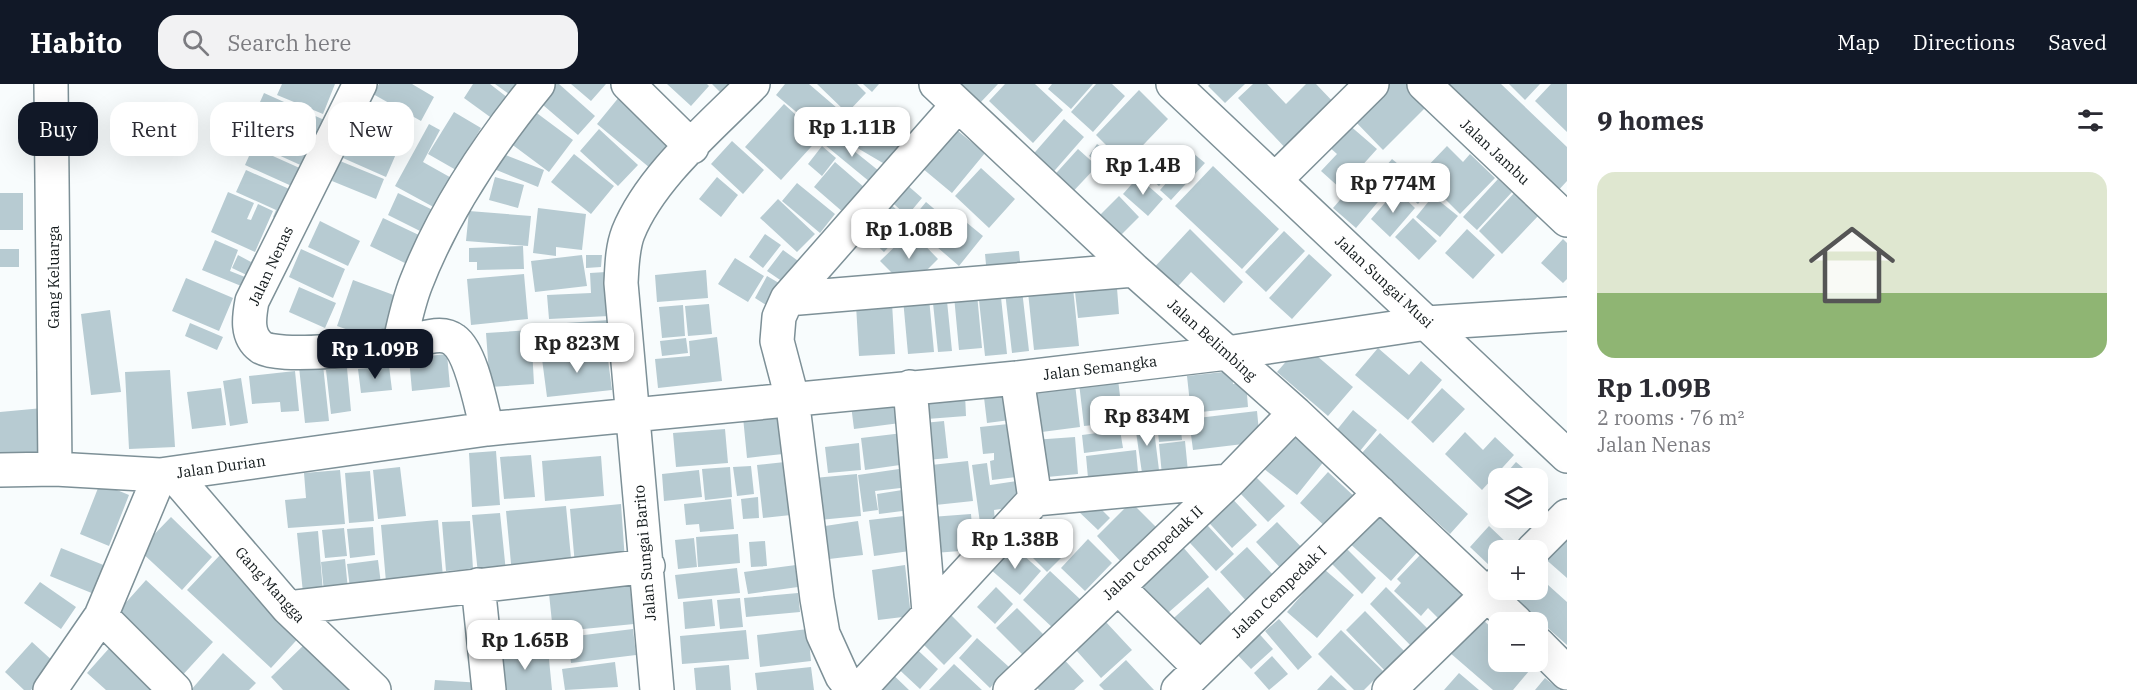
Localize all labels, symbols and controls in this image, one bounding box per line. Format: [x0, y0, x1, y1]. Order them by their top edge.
search box [158, 15, 578, 69]
text: Habito [30, 24, 122, 61]
icon: search [179, 26, 212, 59]
text: Search here [227, 28, 351, 57]
text: Map [1837, 28, 1880, 56]
text: Directions [1913, 28, 2015, 56]
text: Saved [2048, 28, 2107, 56]
chip: Buy [18, 102, 98, 156]
chip: Rent [110, 102, 198, 156]
chip: Filters [210, 102, 316, 156]
chip: New [328, 102, 414, 156]
text: 9 homes [1597, 103, 1704, 137]
icon: filters [2074, 104, 2107, 137]
pin: Rp 1.11B [790, 107, 914, 158]
text: Rp 1.11B [808, 113, 896, 140]
street label: Jalan Jambu [1457, 115, 1534, 189]
pin: Rp 1.4B [1088, 145, 1198, 196]
text: Rp 1.4B [1105, 151, 1181, 178]
pin: Rp 774M [1338, 163, 1448, 214]
text: Rp 774M [1350, 169, 1436, 196]
pin: Rp 1.08B [847, 209, 971, 260]
icon: home [1798, 211, 1906, 319]
text: Rp 1.08B [865, 215, 953, 242]
street label: Jalan Nenas [244, 223, 297, 309]
street label: Gang Keluarga [44, 225, 63, 329]
street label: Jalan Sungai Musi [1331, 231, 1438, 332]
street label: Jalan Belimbing [1164, 295, 1261, 385]
pin: Rp 823M [522, 323, 632, 374]
pin: Rp 1.09B [313, 329, 437, 380]
text: Rp 823M [534, 329, 620, 356]
text: Rp 1.09B [331, 335, 419, 362]
street label: Jalan Semangka [1042, 351, 1158, 384]
text: Rp 1.09B [1597, 370, 1711, 404]
pin: Rp 834M [1092, 396, 1202, 447]
text: Rp 834M [1104, 402, 1190, 429]
text: 2 rooms · 76 m² [1597, 404, 1744, 431]
text: Jalan Nenas [1597, 431, 1711, 458]
street label: Jalan Durian [175, 451, 267, 482]
map controls [1488, 468, 1548, 672]
button: layers [1488, 468, 1548, 528]
street label: Jalan Sungai Barito [629, 484, 660, 622]
street label: Jalan Cempedak II [1099, 501, 1207, 604]
pin: Rp 1.38B [953, 519, 1077, 570]
text: Rp 1.38B [971, 525, 1059, 552]
button: + [1488, 540, 1548, 600]
street label: Jalan Cempedak I [1227, 541, 1330, 642]
street label: Gang Mangga [231, 543, 309, 627]
button: − [1488, 612, 1548, 672]
pin: Rp 1.65B [463, 620, 587, 671]
text: Rp 1.65B [481, 626, 569, 653]

